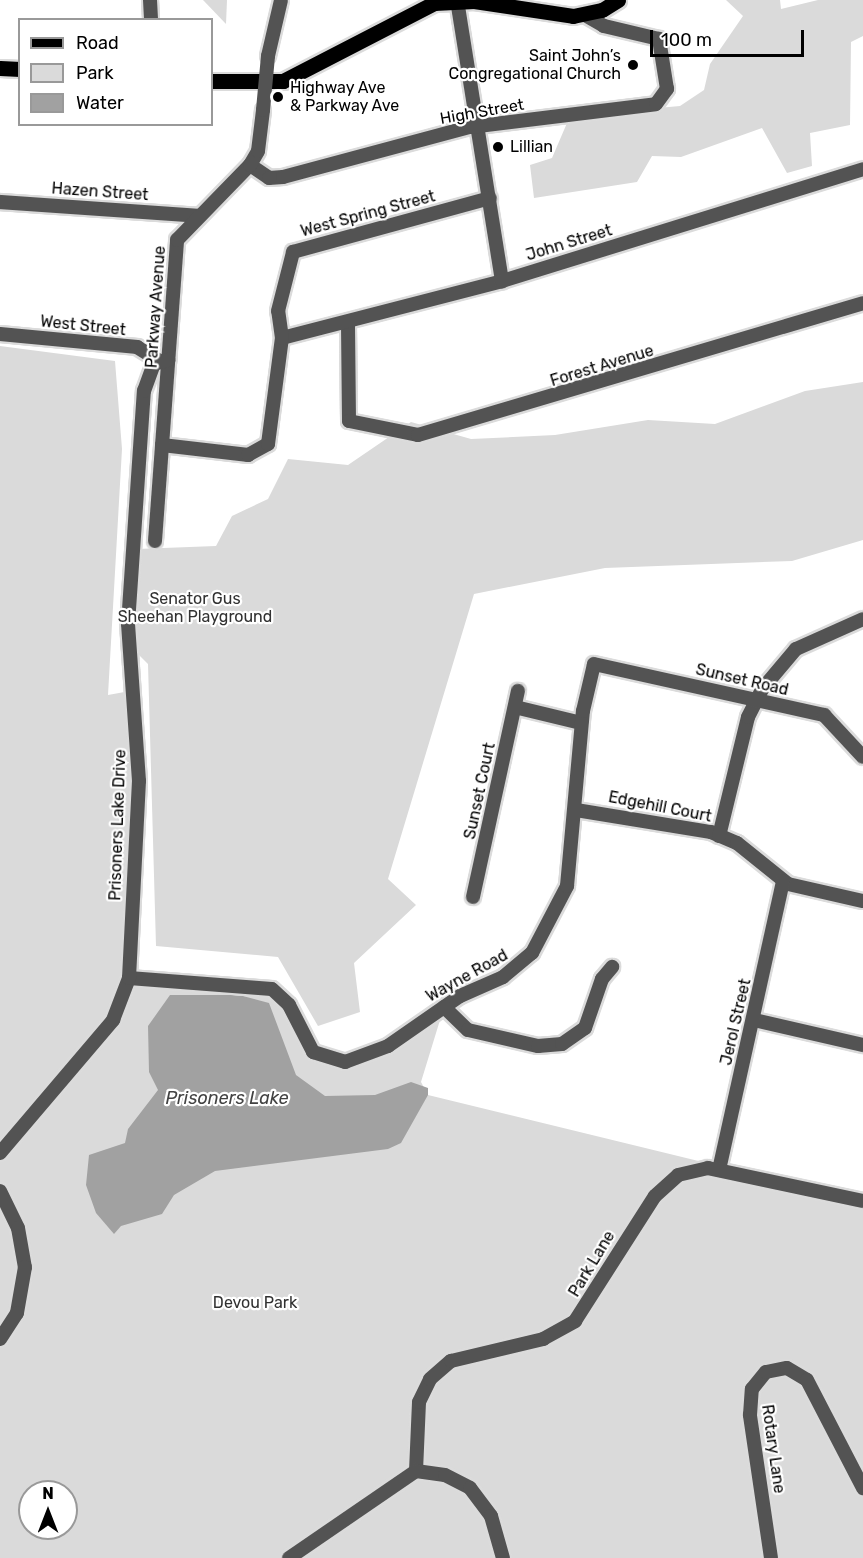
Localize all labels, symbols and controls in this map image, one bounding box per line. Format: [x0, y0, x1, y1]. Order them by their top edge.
legend [18, 18, 213, 126]
scale bar [653, 18, 808, 56]
text: 100 m [661, 29, 712, 51]
text: Road [76, 32, 119, 54]
place label: Saint John’s Congregational Church [449, 46, 621, 84]
marker: Saint John’s Congregational Church [626, 58, 640, 72]
text: Park [76, 62, 113, 84]
place label: Highway Ave & Parkway Ave [290, 78, 400, 116]
marker: Highway Ave & Parkway Ave [271, 90, 285, 104]
text: Water [76, 92, 124, 114]
street label: High Street [439, 95, 525, 129]
place label: Lillian [510, 137, 553, 157]
marker: Lillian [491, 140, 505, 154]
street label: Hazen Street [51, 179, 149, 205]
street label: West Spring Street [299, 187, 437, 241]
street label: John Street [524, 221, 614, 265]
street label: Parkway Avenue [142, 245, 170, 369]
street label: West Street [39, 312, 127, 340]
street label: Forest Avenue [548, 341, 656, 391]
park label: Senator Gus Sheehan Playground [118, 589, 272, 627]
street label: Sunset Road [694, 660, 790, 700]
street label: Sunset Court [460, 741, 500, 841]
street label: Prisoners Lake Drive [106, 749, 130, 901]
street label: Edgehill Court [607, 788, 713, 826]
street label: Wayne Road [423, 946, 511, 1006]
street label: Jerol Street [717, 977, 755, 1067]
water label: Prisoners Lake [165, 1087, 289, 1109]
street label: Park Lane [565, 1227, 619, 1301]
park label: Devou Park [213, 1293, 297, 1313]
street label: Rotary Lane [757, 1403, 789, 1495]
north arrow [18, 1480, 78, 1540]
text: N [42, 1484, 54, 1503]

